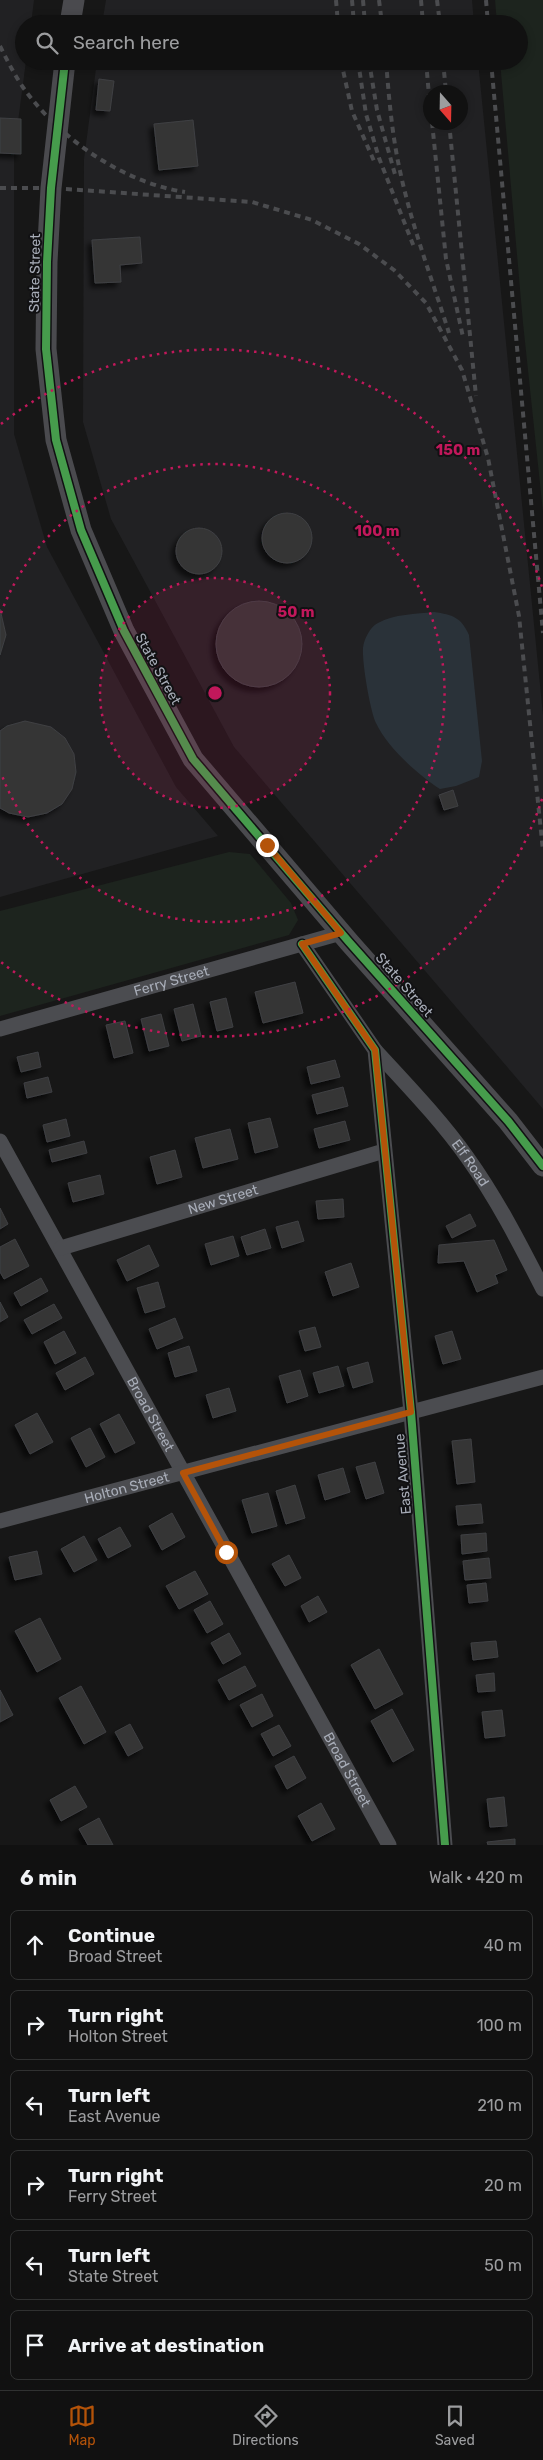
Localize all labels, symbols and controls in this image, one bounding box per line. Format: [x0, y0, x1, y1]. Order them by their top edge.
search box [15, 15, 528, 70]
icon: search [33, 29, 61, 57]
text: Search here [73, 31, 180, 54]
north arrow [423, 85, 468, 130]
street label: State Street [26, 233, 44, 313]
text: 150 m [436, 441, 480, 459]
text: 100 m [355, 522, 399, 540]
text: 50 m [278, 603, 314, 621]
street label: State Street [131, 630, 185, 708]
centre of rings [206, 684, 224, 702]
route end [256, 834, 279, 857]
street label: State Street [372, 950, 437, 1021]
street label: Ferry Street [132, 962, 212, 999]
street label: Elf Road [448, 1136, 493, 1190]
street label: New Street [186, 1181, 260, 1218]
street label: Broad Street [123, 1374, 179, 1455]
street label: East Avenue [391, 1433, 415, 1515]
street label: Holton Street [82, 1468, 172, 1507]
route start [215, 1541, 238, 1564]
street label: Broad Street [320, 1729, 375, 1810]
text: 6 min [20, 1865, 77, 1890]
text: Walk · 420 m [429, 1868, 523, 1887]
text: Continue [68, 1924, 155, 1947]
icon: ahead [21, 1931, 49, 1959]
text: 40 m [484, 1936, 522, 1955]
text: Broad Street [68, 1947, 162, 1966]
text: Turn right [68, 2004, 163, 2027]
icon: right [21, 2011, 49, 2039]
text: 100 m [477, 2016, 522, 2035]
text: Holton Street [68, 2027, 168, 2046]
text: Turn left [68, 2084, 150, 2107]
icon: left [21, 2091, 49, 2119]
text: 210 m [477, 2096, 522, 2115]
text: East Avenue [68, 2107, 160, 2126]
text: Turn right [68, 2164, 163, 2187]
icon: right [21, 2171, 49, 2199]
text: 20 m [484, 2176, 522, 2195]
text: Ferry Street [68, 2187, 157, 2206]
text: Turn left [68, 2244, 150, 2267]
icon: left [21, 2251, 49, 2279]
text: 50 m [484, 2256, 522, 2275]
text: State Street [68, 2267, 158, 2286]
icon: arrive [21, 2331, 49, 2359]
text: Arrive at destination [68, 2334, 264, 2357]
tab: Map [68, 2402, 96, 2449]
tab: Directions [232, 2402, 299, 2449]
tab: Saved [435, 2402, 475, 2449]

